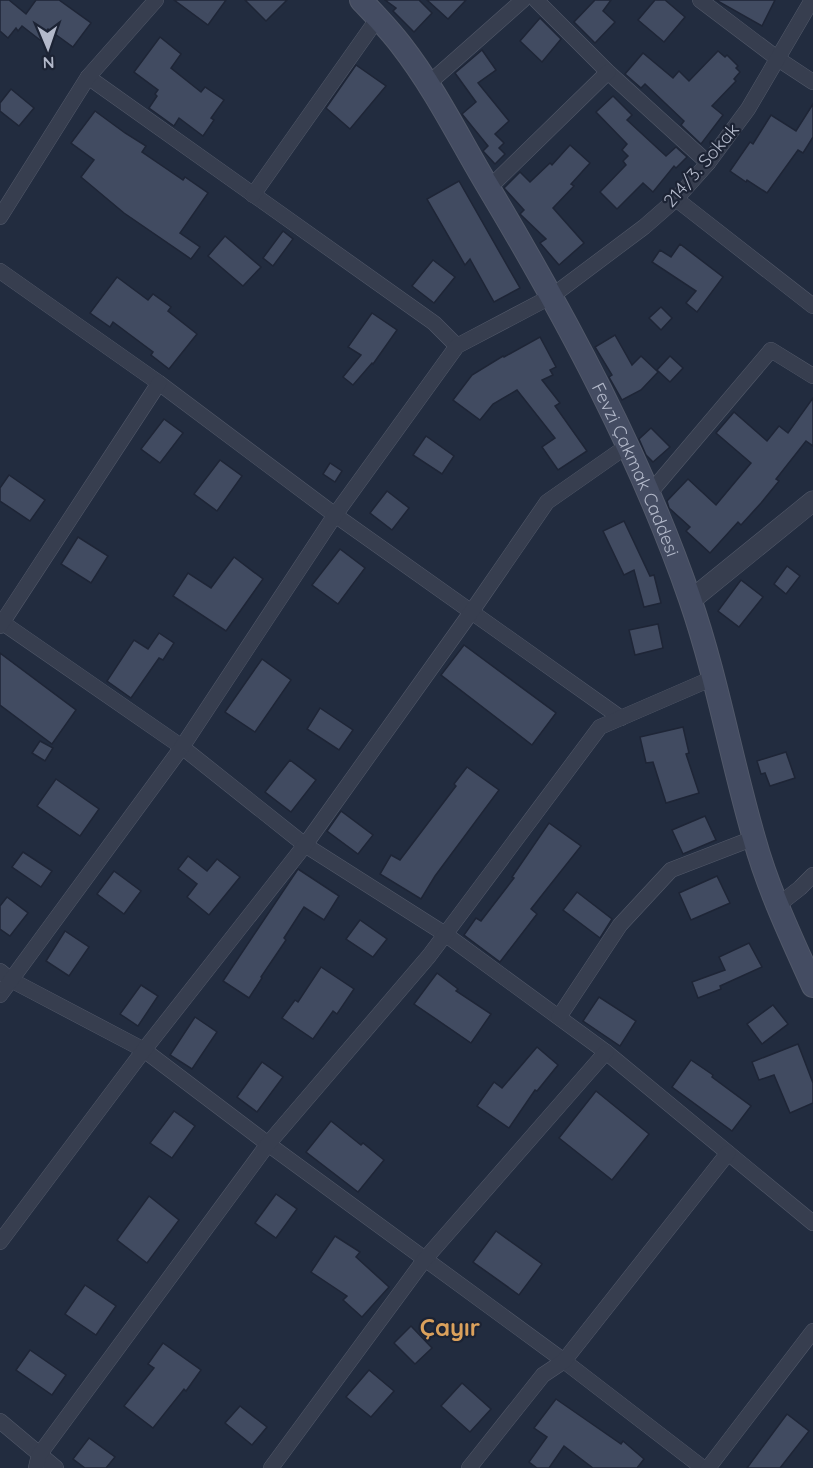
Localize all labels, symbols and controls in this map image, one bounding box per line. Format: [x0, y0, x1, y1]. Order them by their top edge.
north arrow [18, 18, 78, 78]
text: N [42, 53, 55, 73]
street label: 214/3. Sokak [658, 118, 744, 212]
street label: Fevzi Çakmak Caddesi [587, 378, 685, 559]
district label: Çayır [420, 1312, 480, 1342]

